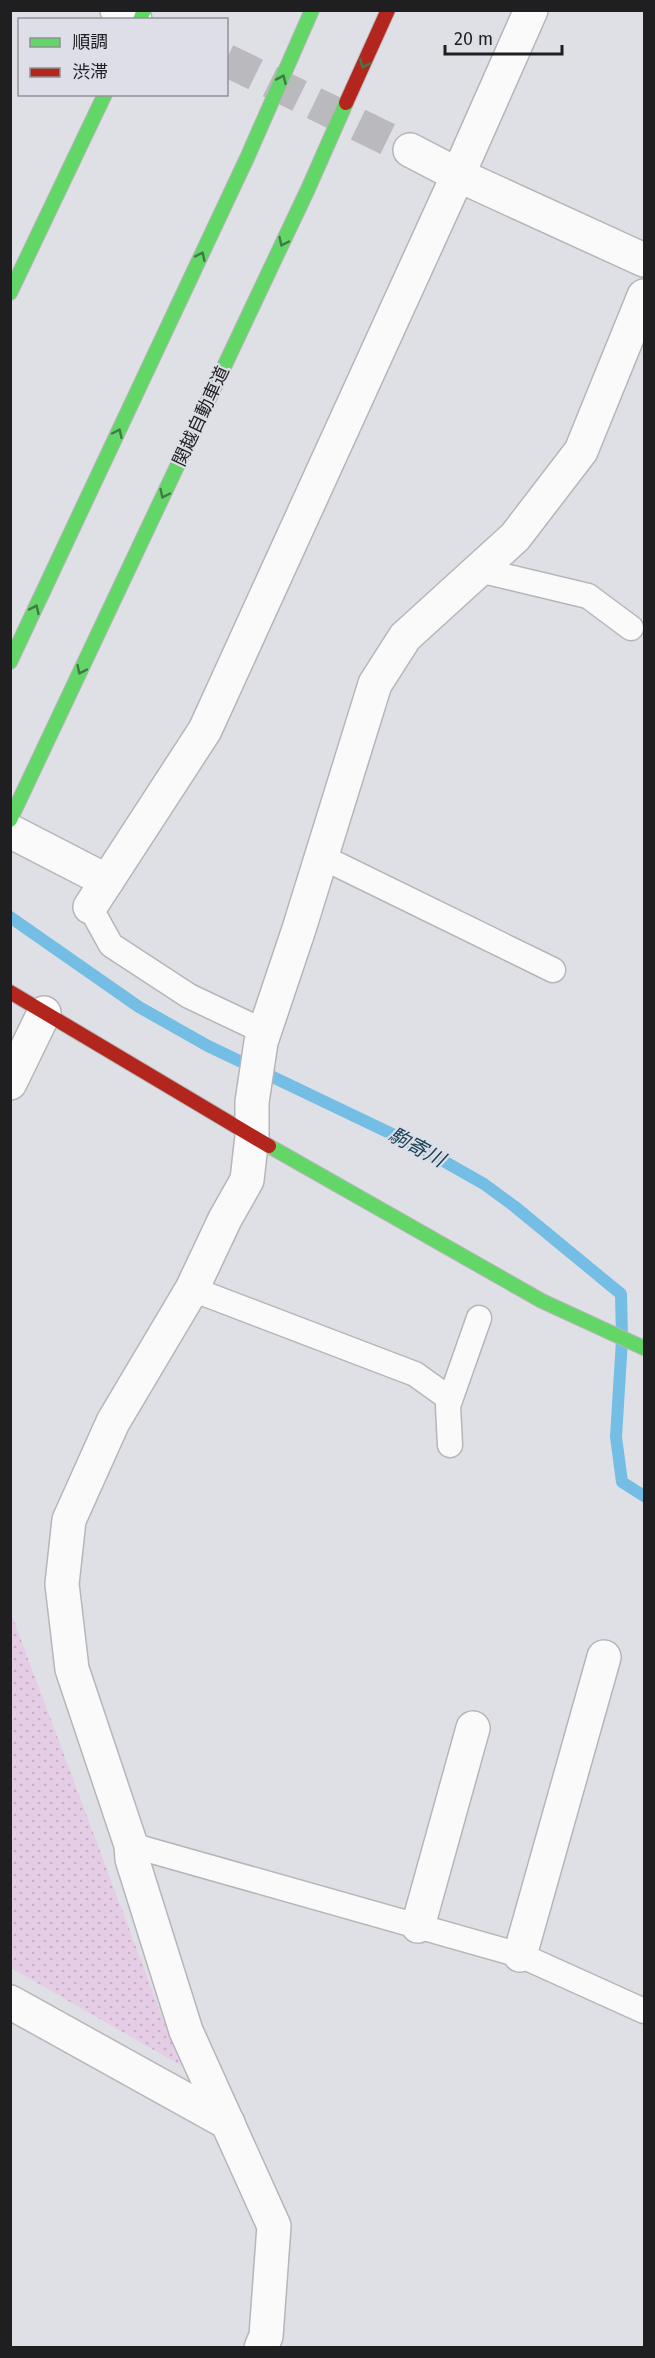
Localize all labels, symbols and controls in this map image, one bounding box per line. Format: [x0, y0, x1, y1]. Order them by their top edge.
legend [18, 18, 228, 96]
scale bar [445, 18, 562, 56]
text: 20 m [454, 28, 493, 50]
text: 順調 [72, 31, 108, 53]
one-way arrow [359, 58, 371, 69]
text: 渋滞 [72, 61, 108, 83]
one-way arrow [275, 74, 287, 85]
one-way arrow [279, 235, 291, 246]
one-way arrow [194, 252, 206, 263]
street label: 関越自動車道 [168, 362, 234, 470]
one-way arrow [111, 428, 123, 439]
one-way arrow [160, 487, 172, 498]
one-way arrow [28, 605, 40, 616]
one-way arrow [77, 664, 89, 675]
water label: 駒寄川 [385, 1122, 451, 1173]

